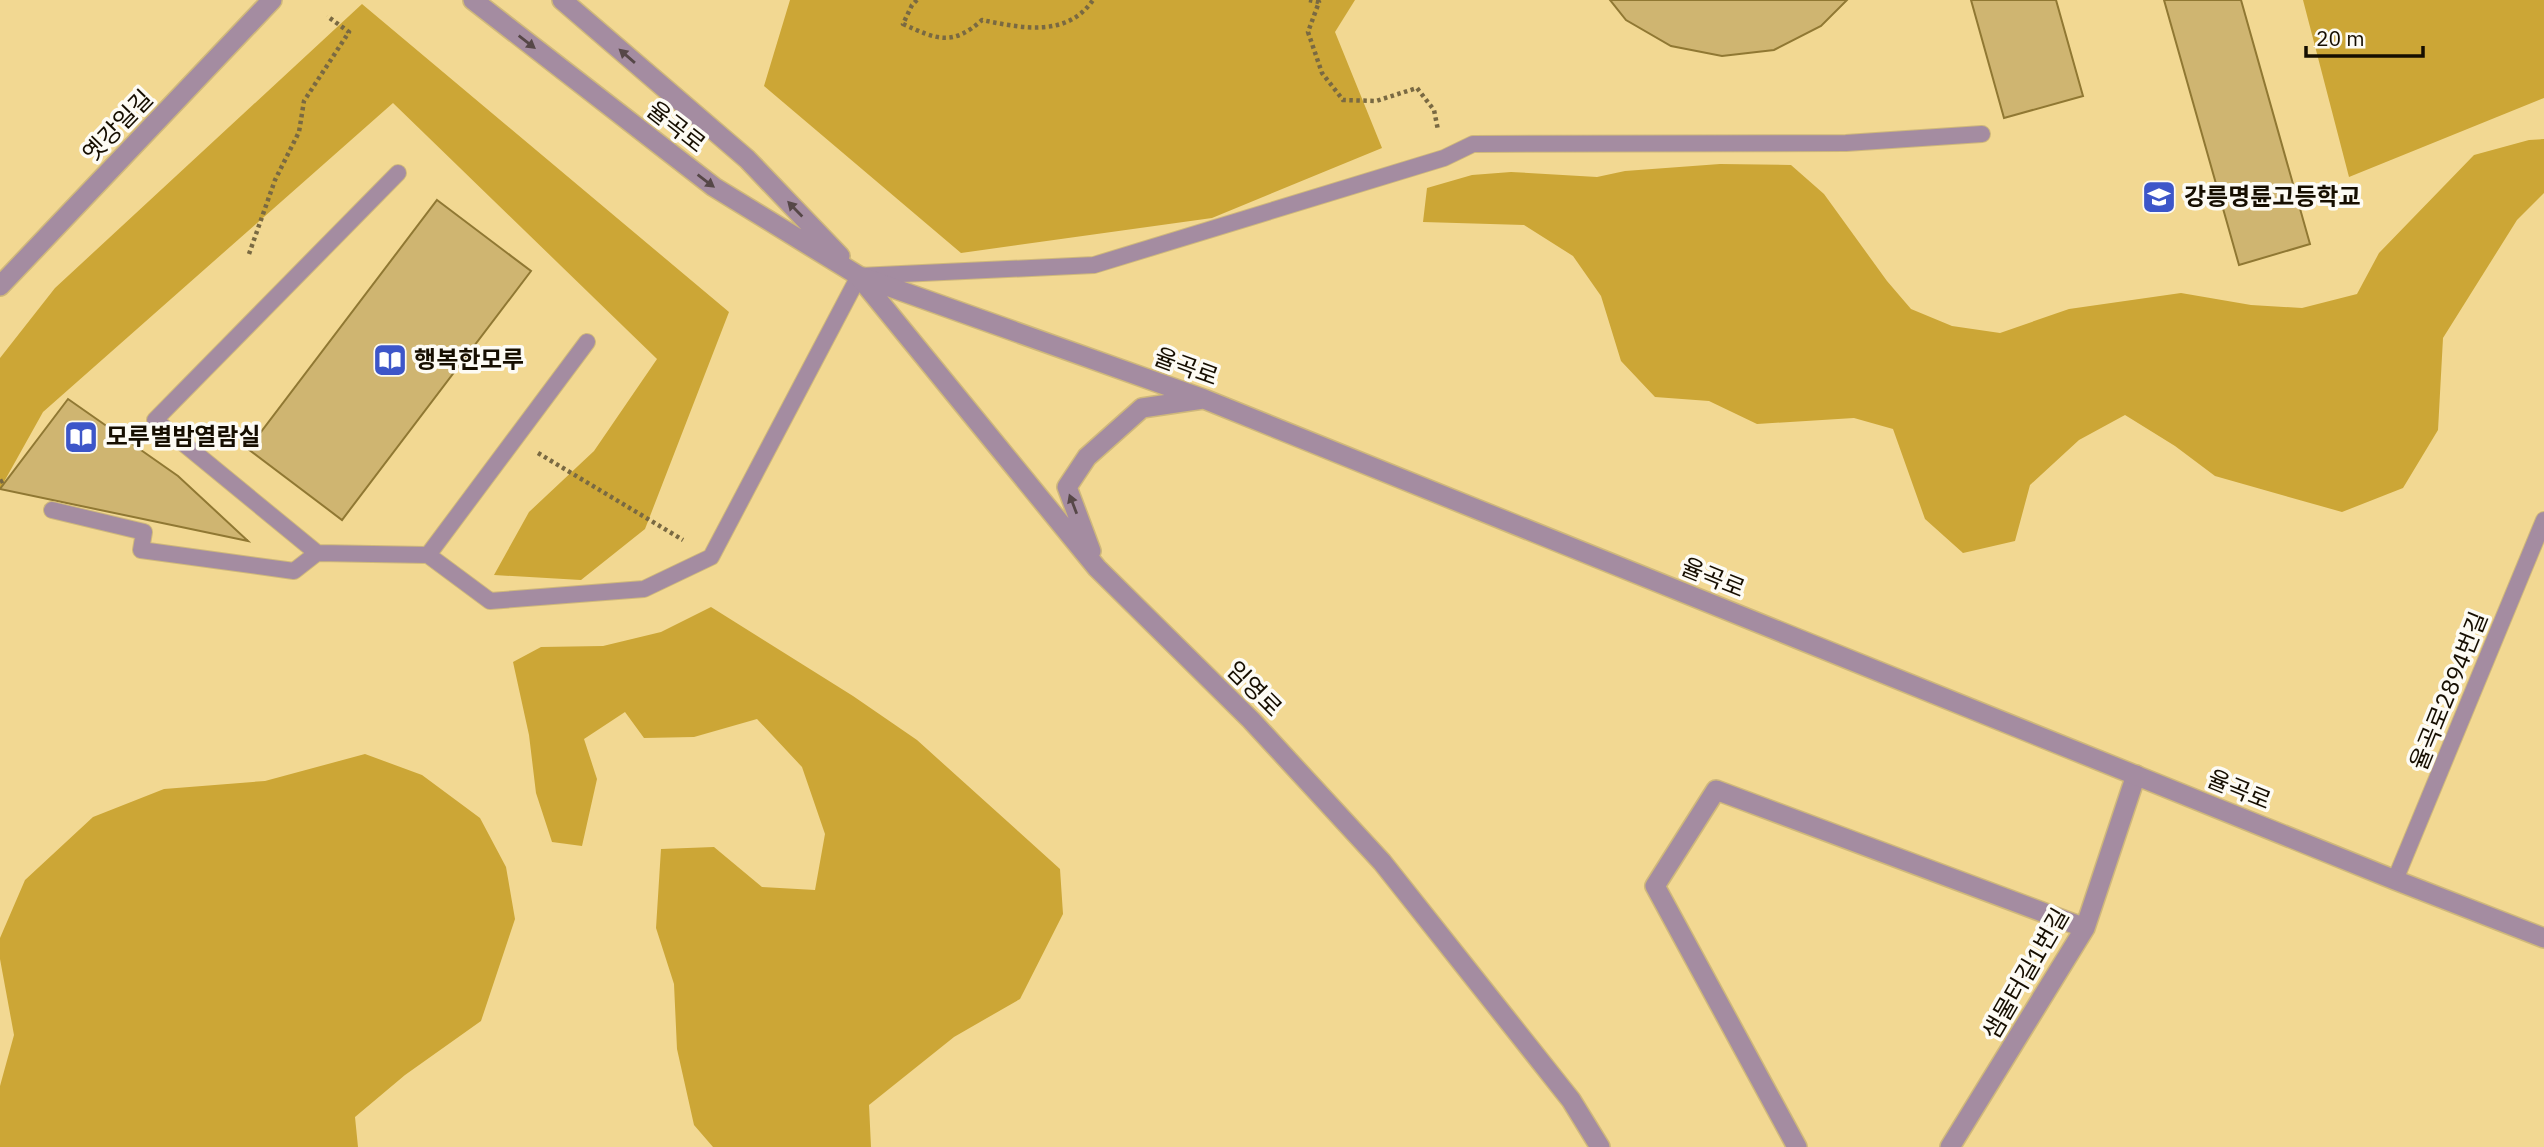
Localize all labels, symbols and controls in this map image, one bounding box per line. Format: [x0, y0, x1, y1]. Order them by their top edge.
scale bar [2306, 14, 2423, 58]
text: 20 m [2316, 24, 2365, 52]
one-way arrow [517, 34, 535, 49]
one-way arrow [618, 48, 636, 64]
street label: 옛강일길 [75, 82, 159, 168]
street label: 율곡로 [641, 93, 713, 159]
one-way arrow [697, 174, 715, 189]
school or university icon: 강릉명륜고등학교 [2140, 178, 2178, 216]
place label: 강릉명륜고등학교 [2184, 180, 2361, 212]
one-way arrow [786, 201, 803, 218]
street label: 율곡로 [1150, 340, 1223, 392]
library icon: 행복한모루 [371, 341, 409, 379]
place label: 행복한모루 [414, 343, 524, 375]
library icon: 모루별밤열람실 [62, 418, 100, 456]
place label: 모루별밤열람실 [106, 420, 261, 452]
one-way arrow [1068, 494, 1079, 515]
street label: 율곡로 [1677, 550, 1750, 604]
street label: 율곡로2894번길 [2402, 607, 2494, 775]
street label: 임영로 [1220, 654, 1289, 723]
street label: 율곡로 [2203, 762, 2276, 816]
street label: 샘물터길1번길 [1975, 902, 2076, 1045]

